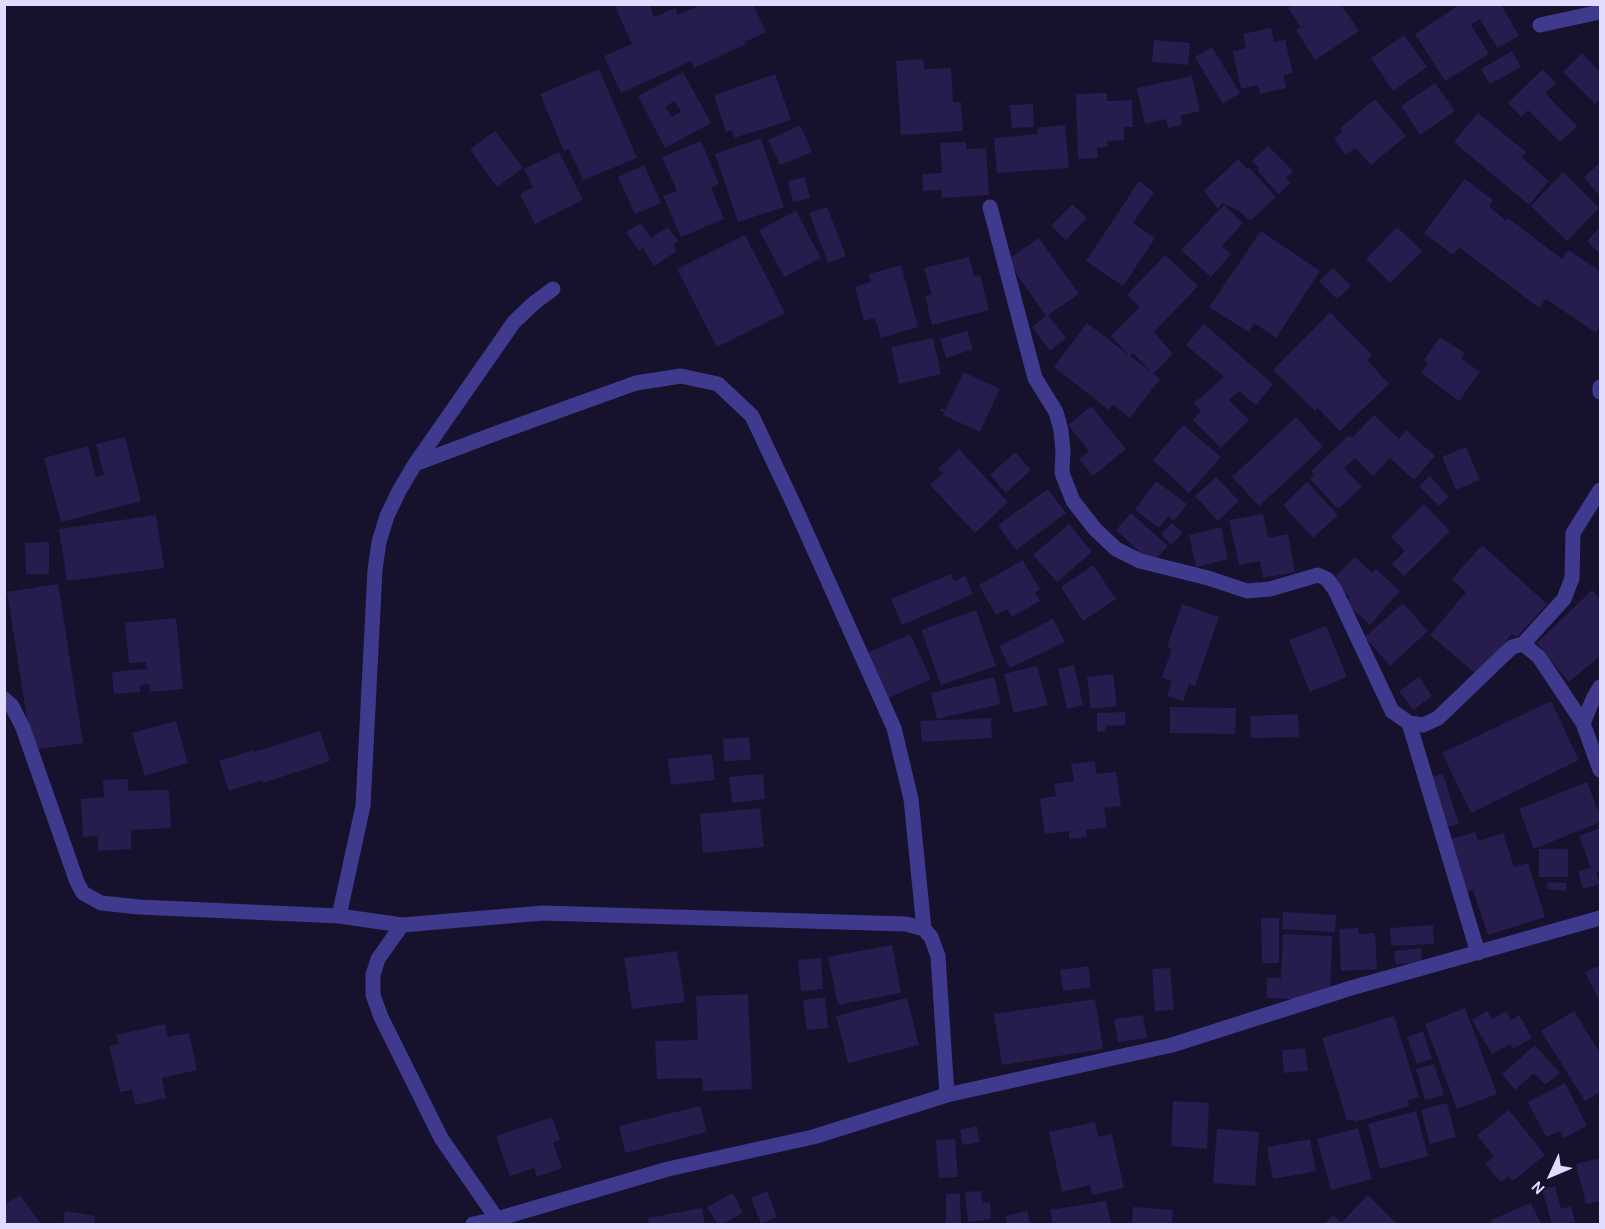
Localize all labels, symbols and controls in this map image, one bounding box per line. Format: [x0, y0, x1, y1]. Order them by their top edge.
north arrow [1521, 1145, 1581, 1205]
text: N [1527, 1177, 1549, 1199]

